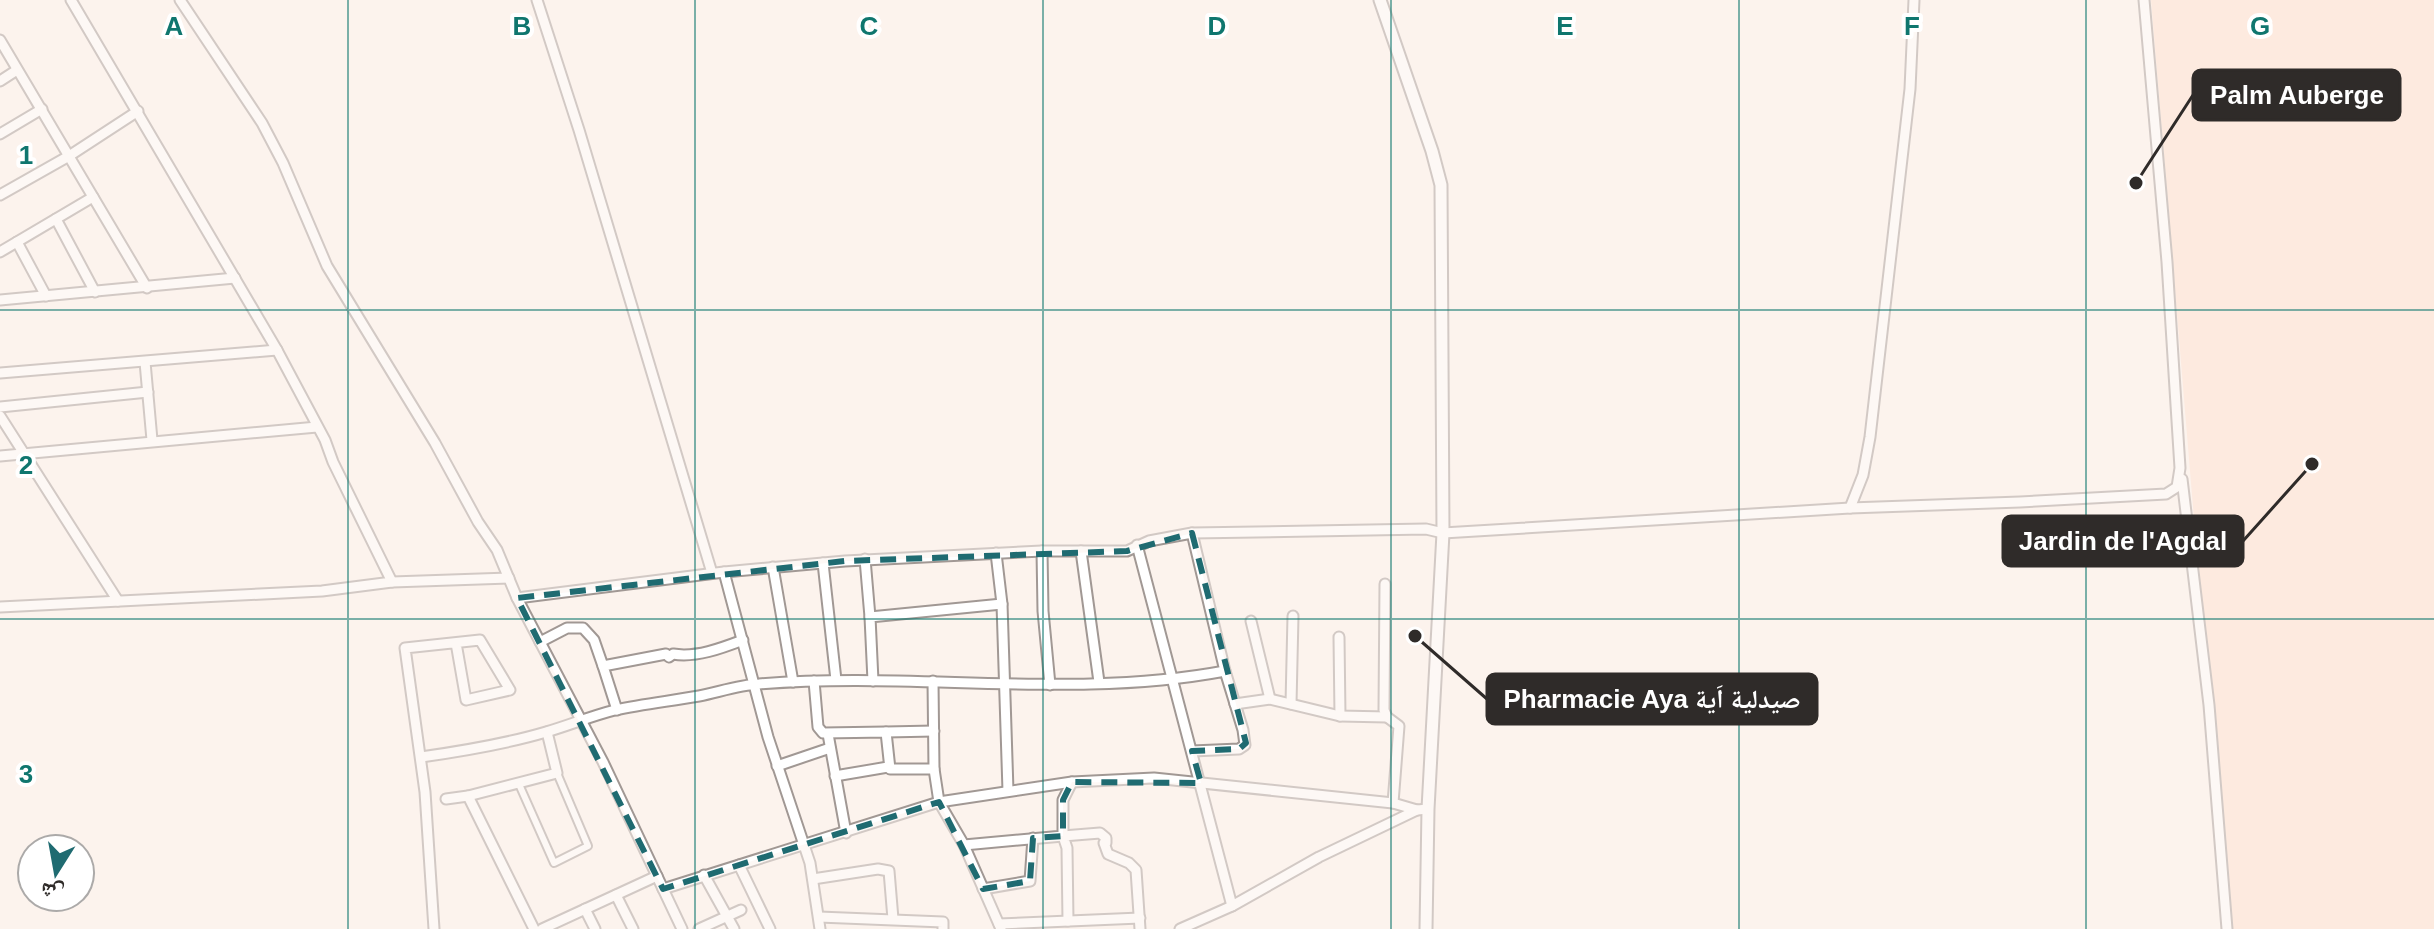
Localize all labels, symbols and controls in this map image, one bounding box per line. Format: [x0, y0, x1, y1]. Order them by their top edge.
text: A [165, 11, 184, 41]
text: B [513, 11, 531, 41]
text: C [860, 11, 879, 41]
text: D [1208, 11, 1226, 41]
text: E [1556, 11, 1574, 41]
text: F [1904, 11, 1920, 41]
text: G [2250, 11, 2270, 41]
callout: Palm Auberge [2193, 70, 2400, 120]
text: Palm Auberge [2210, 80, 2384, 110]
text: 1 [19, 140, 33, 170]
text: 2 [19, 450, 33, 480]
callout: Jardin de l'Agdal [2003, 516, 2243, 566]
text: Jardin de l'Agdal [2019, 526, 2227, 556]
callout: Pharmacie Aya صيدلية اَية [1487, 674, 1817, 724]
text: Pharmacie Aya صيدلية اَية [1503, 684, 1801, 714]
text: 3 [19, 759, 33, 789]
north arrow [16, 833, 96, 913]
text: ش [38, 877, 66, 907]

